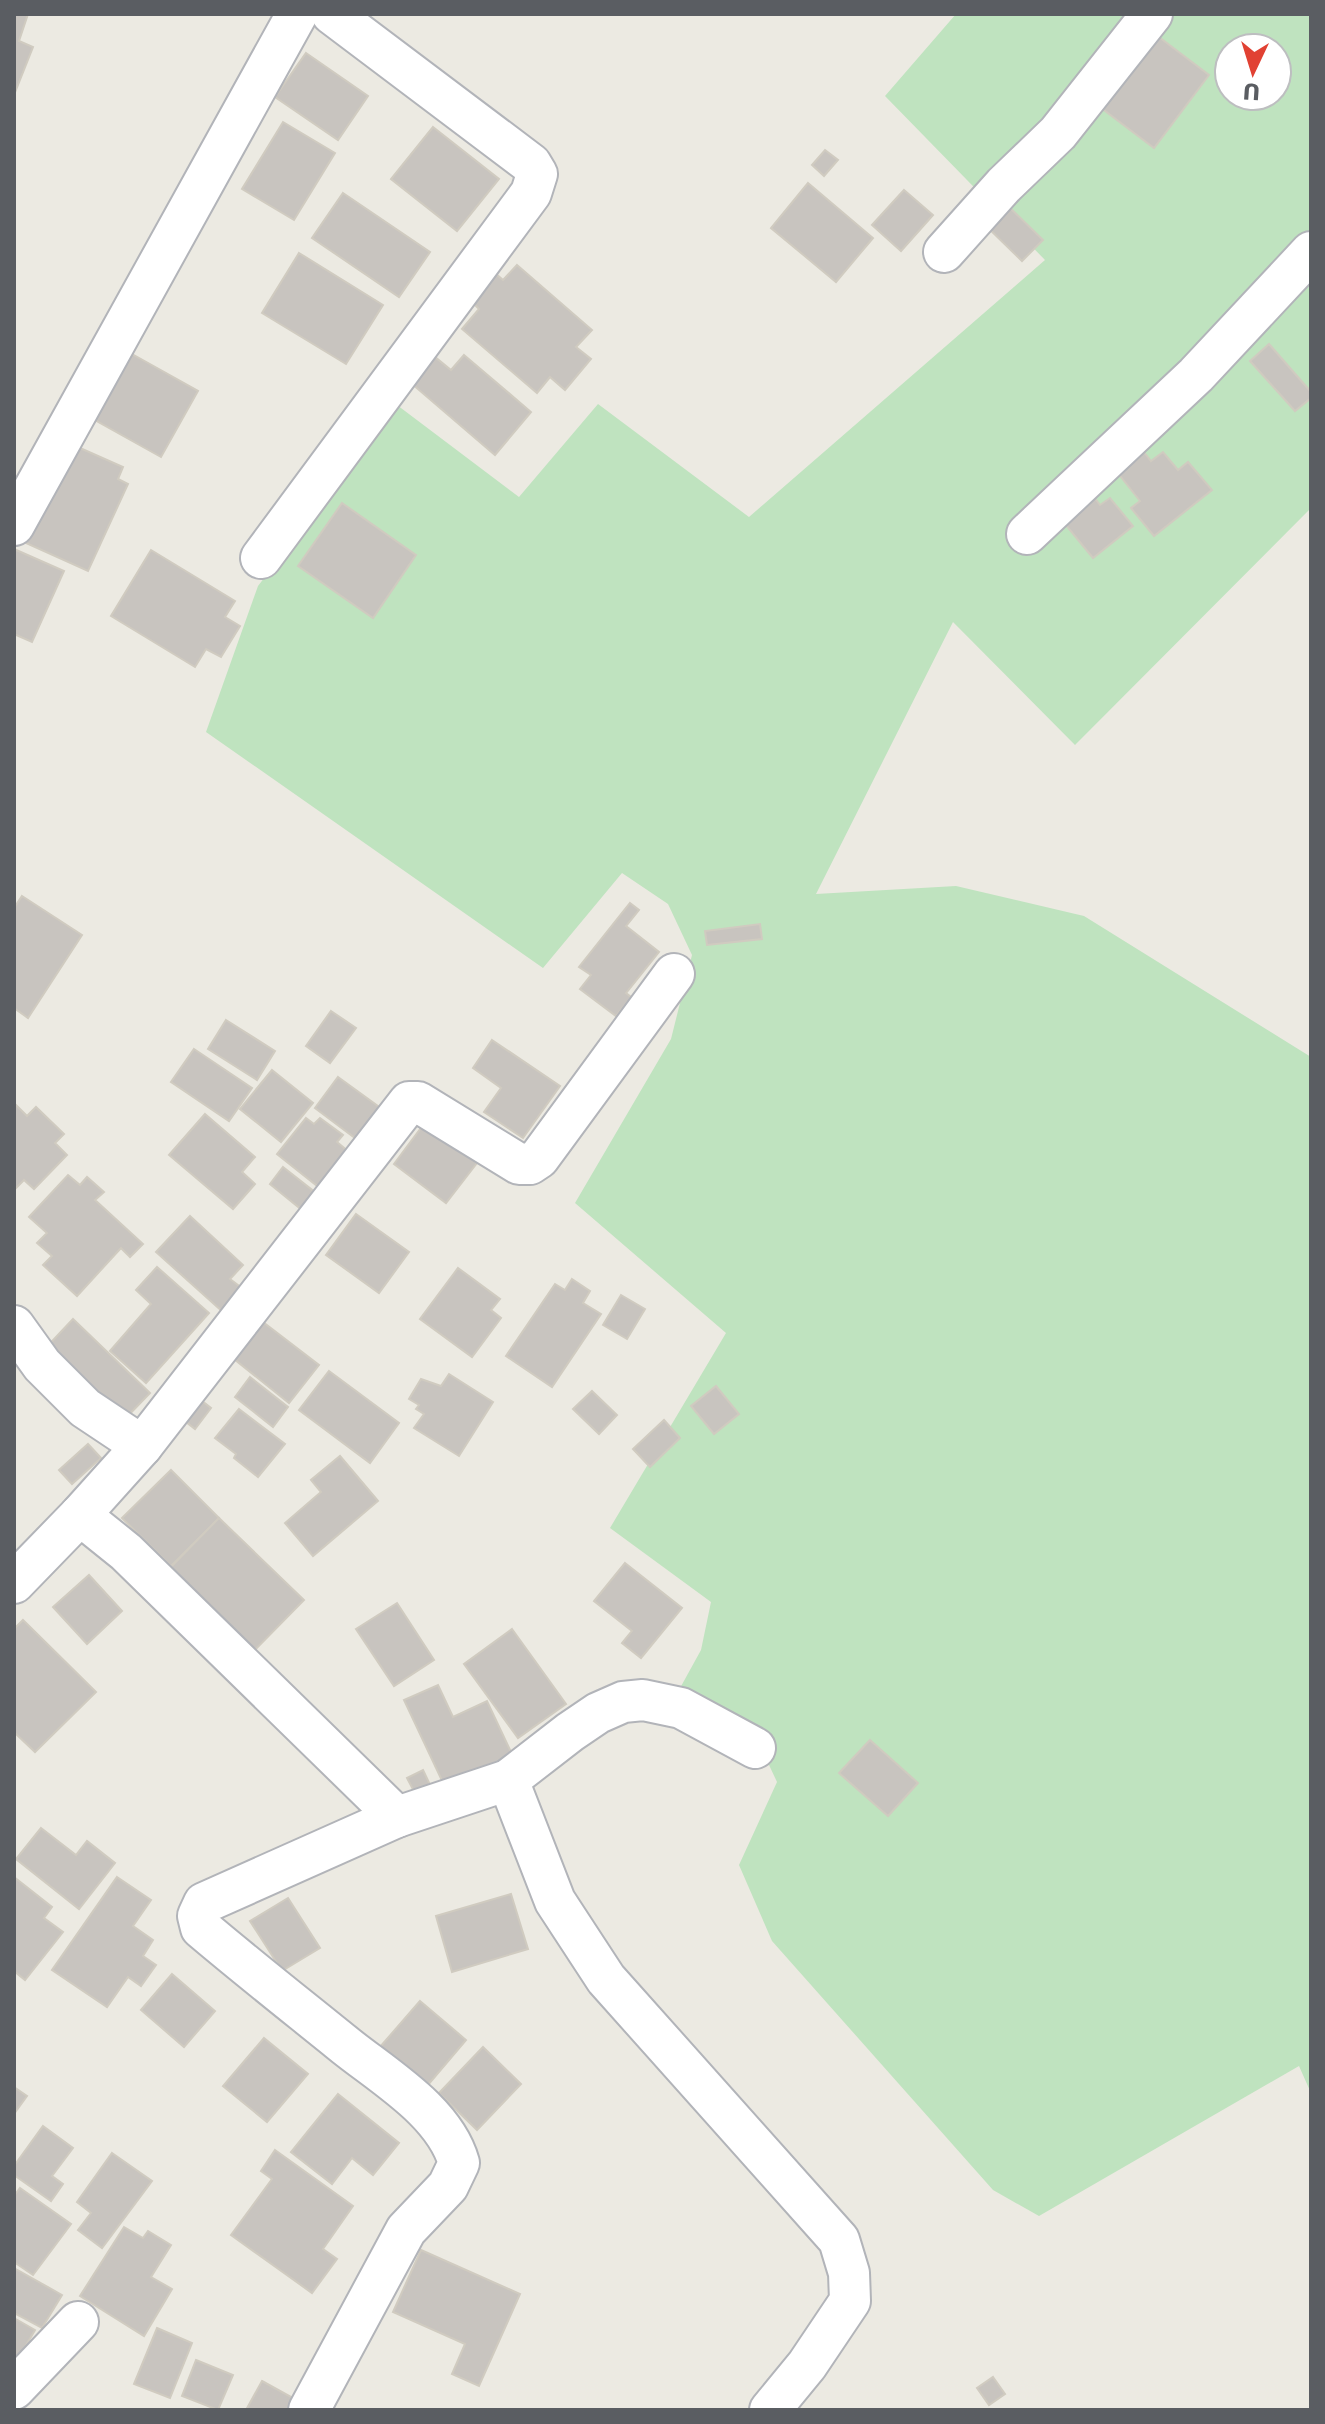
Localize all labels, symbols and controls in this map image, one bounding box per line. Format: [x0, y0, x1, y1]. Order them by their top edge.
north arrow [1213, 32, 1293, 112]
text: U [1242, 78, 1261, 105]

